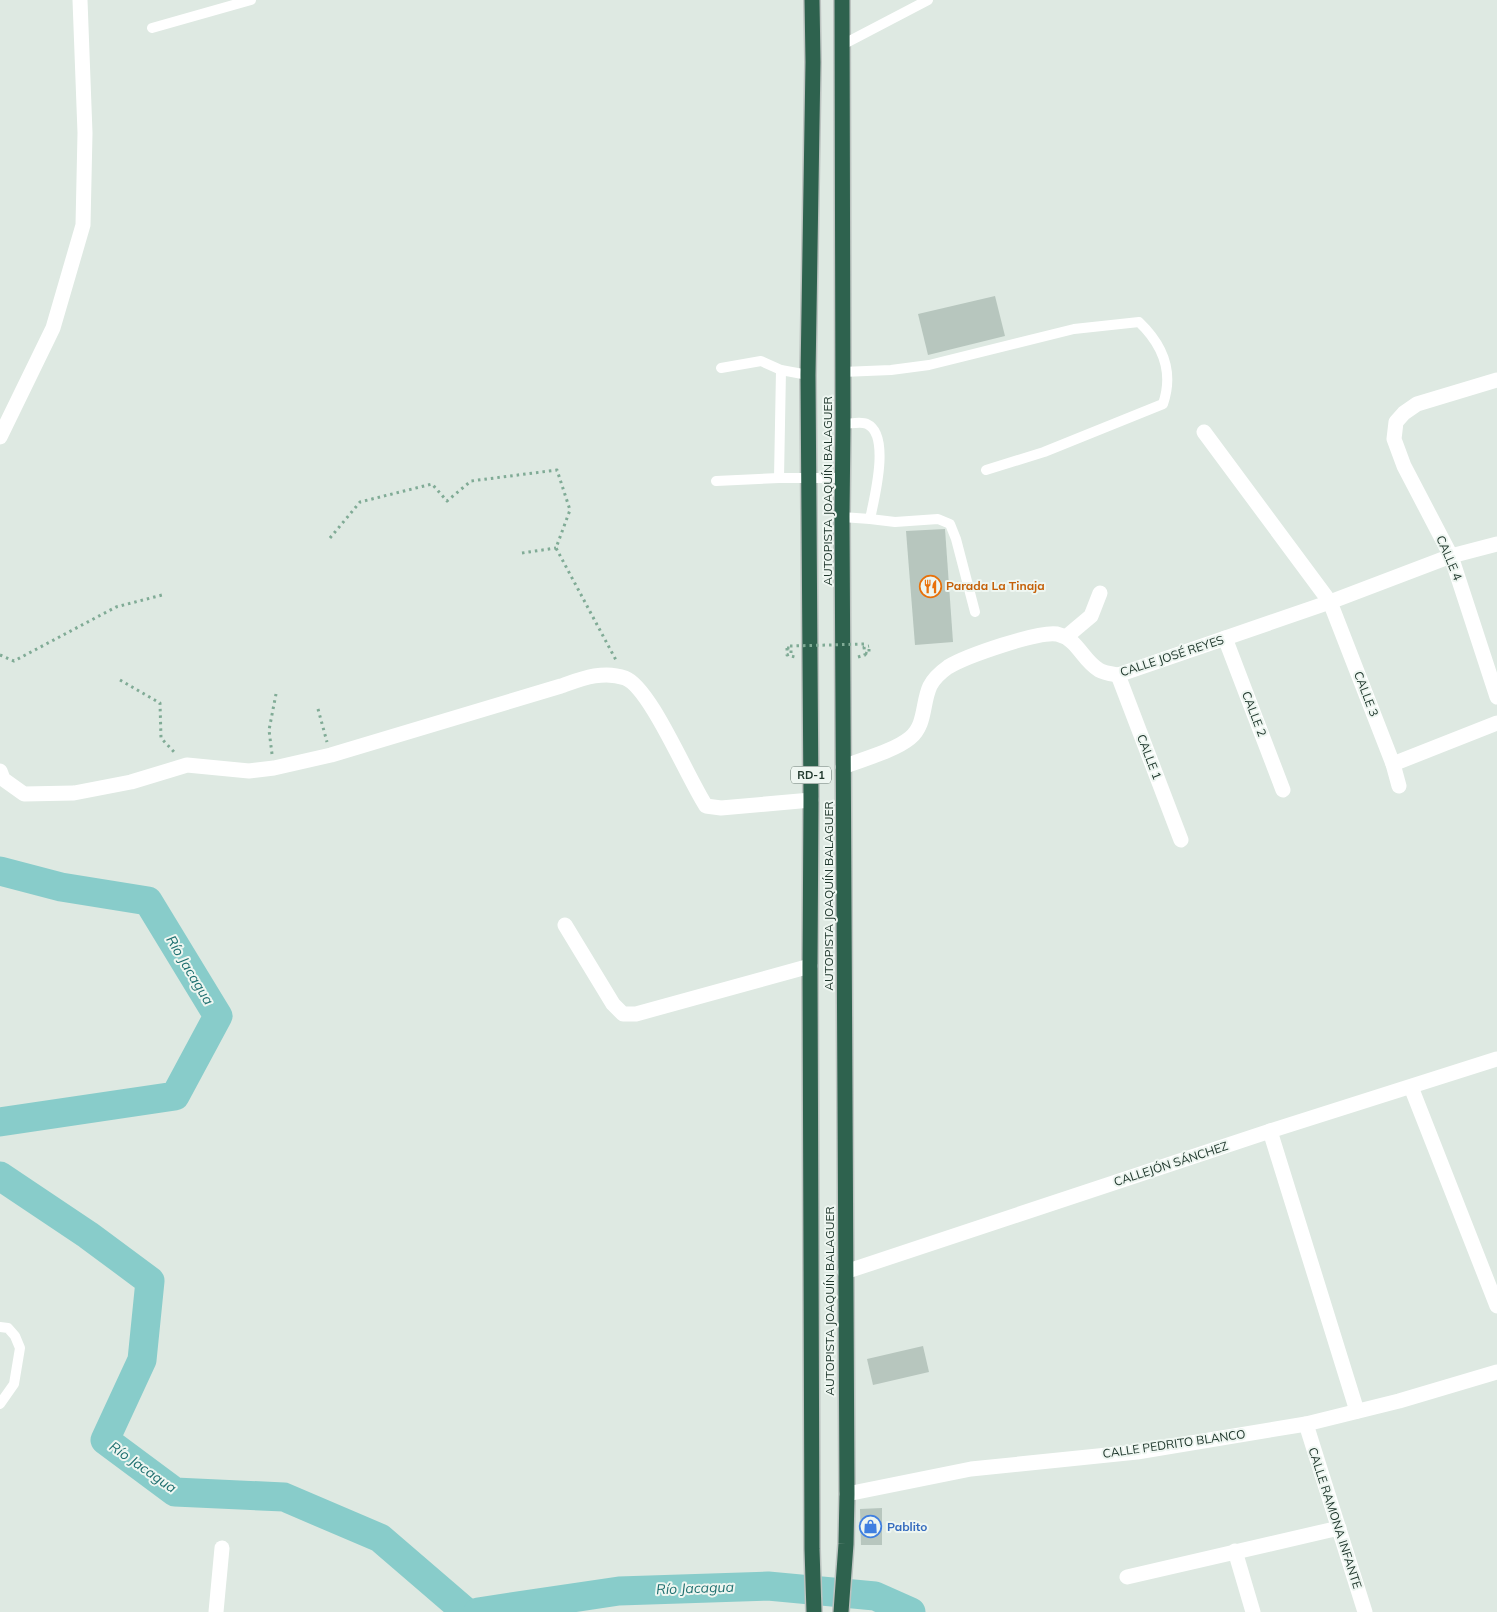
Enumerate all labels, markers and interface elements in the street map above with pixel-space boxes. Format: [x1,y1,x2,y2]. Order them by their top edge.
street label: AUTOPISTA JOAQUÍN BALAGUER [820,396,835,586]
street label: CALLE 4 [1433,533,1466,583]
restaurant icon: Parada La Tinaja [918,574,942,598]
place label: Parada La Tinaja [946,578,1045,593]
street label: CALLE JOSÉ REYES [1118,632,1226,679]
street label: CALLE 3 [1351,669,1382,719]
street label: CALLE 2 [1239,689,1270,739]
street label: CALLE 1 [1134,732,1165,782]
road number: RD-1 [791,766,831,784]
street label: AUTOPISTA JOAQUÍN BALAGUER [821,801,836,991]
water label: Río Jacagua [162,932,218,1008]
street label: CALLEJÓN SÁNCHEZ [1112,1138,1230,1189]
street label: AUTOPISTA JOAQUÍN BALAGUER [822,1206,837,1396]
street label: CALLE PEDRITO BLANCO [1102,1426,1246,1461]
water label: Río Jacagua [106,1437,180,1497]
street label: CALLE RAMONA INFANTE [1306,1445,1365,1590]
shop icon: Pablito [859,1515,883,1539]
place label: Pablito [887,1519,927,1534]
water label: Río Jacagua [656,1578,734,1598]

